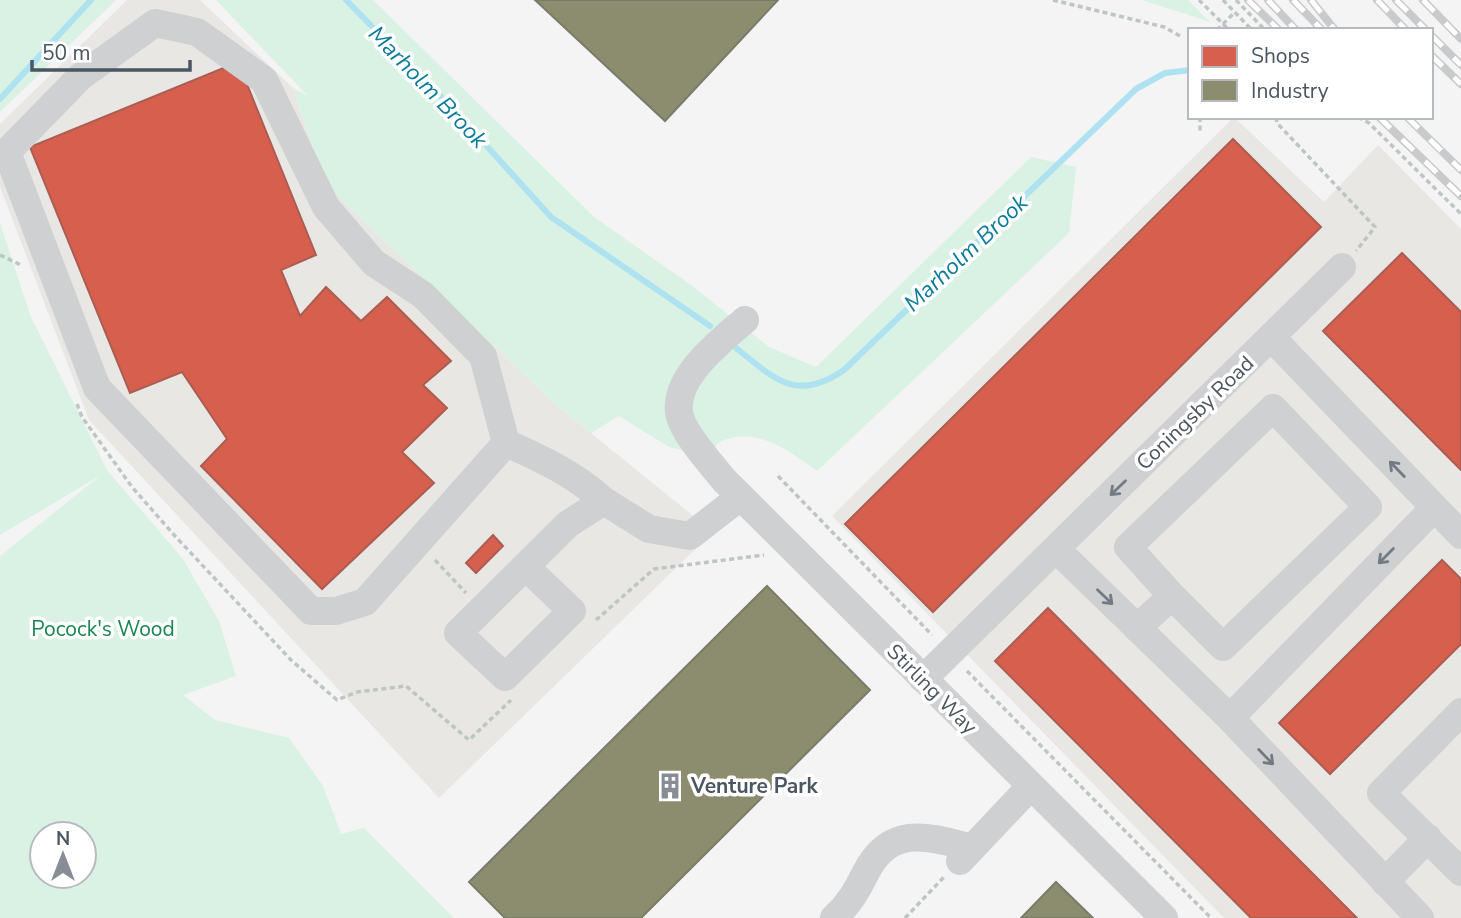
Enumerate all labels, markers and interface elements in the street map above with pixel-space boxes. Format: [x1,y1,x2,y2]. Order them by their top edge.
water label: Marholm Brook [362,19,495,155]
scale bar [32,28,189,72]
legend [1188,28,1433,119]
text: 50 m [42,39,91,67]
text: Shops [1251,42,1310,70]
text: Industry [1251,77,1329,105]
water label: Marholm Brook [897,187,1035,319]
street label: Coningsby Road [1130,350,1260,476]
one-way arrow [1388,460,1405,477]
one-way arrow [1110,480,1127,497]
one-way arrow [1378,548,1395,565]
one-way arrow [1096,588,1113,605]
park label: Pocock's Wood [31,615,175,643]
street label: Stirling Way [881,638,983,740]
one-way arrow [1258,748,1275,765]
building icon: Venture Park [655,771,685,801]
place label: Venture Park [690,772,819,800]
north arrow [28,820,98,890]
text: N [56,826,70,852]

